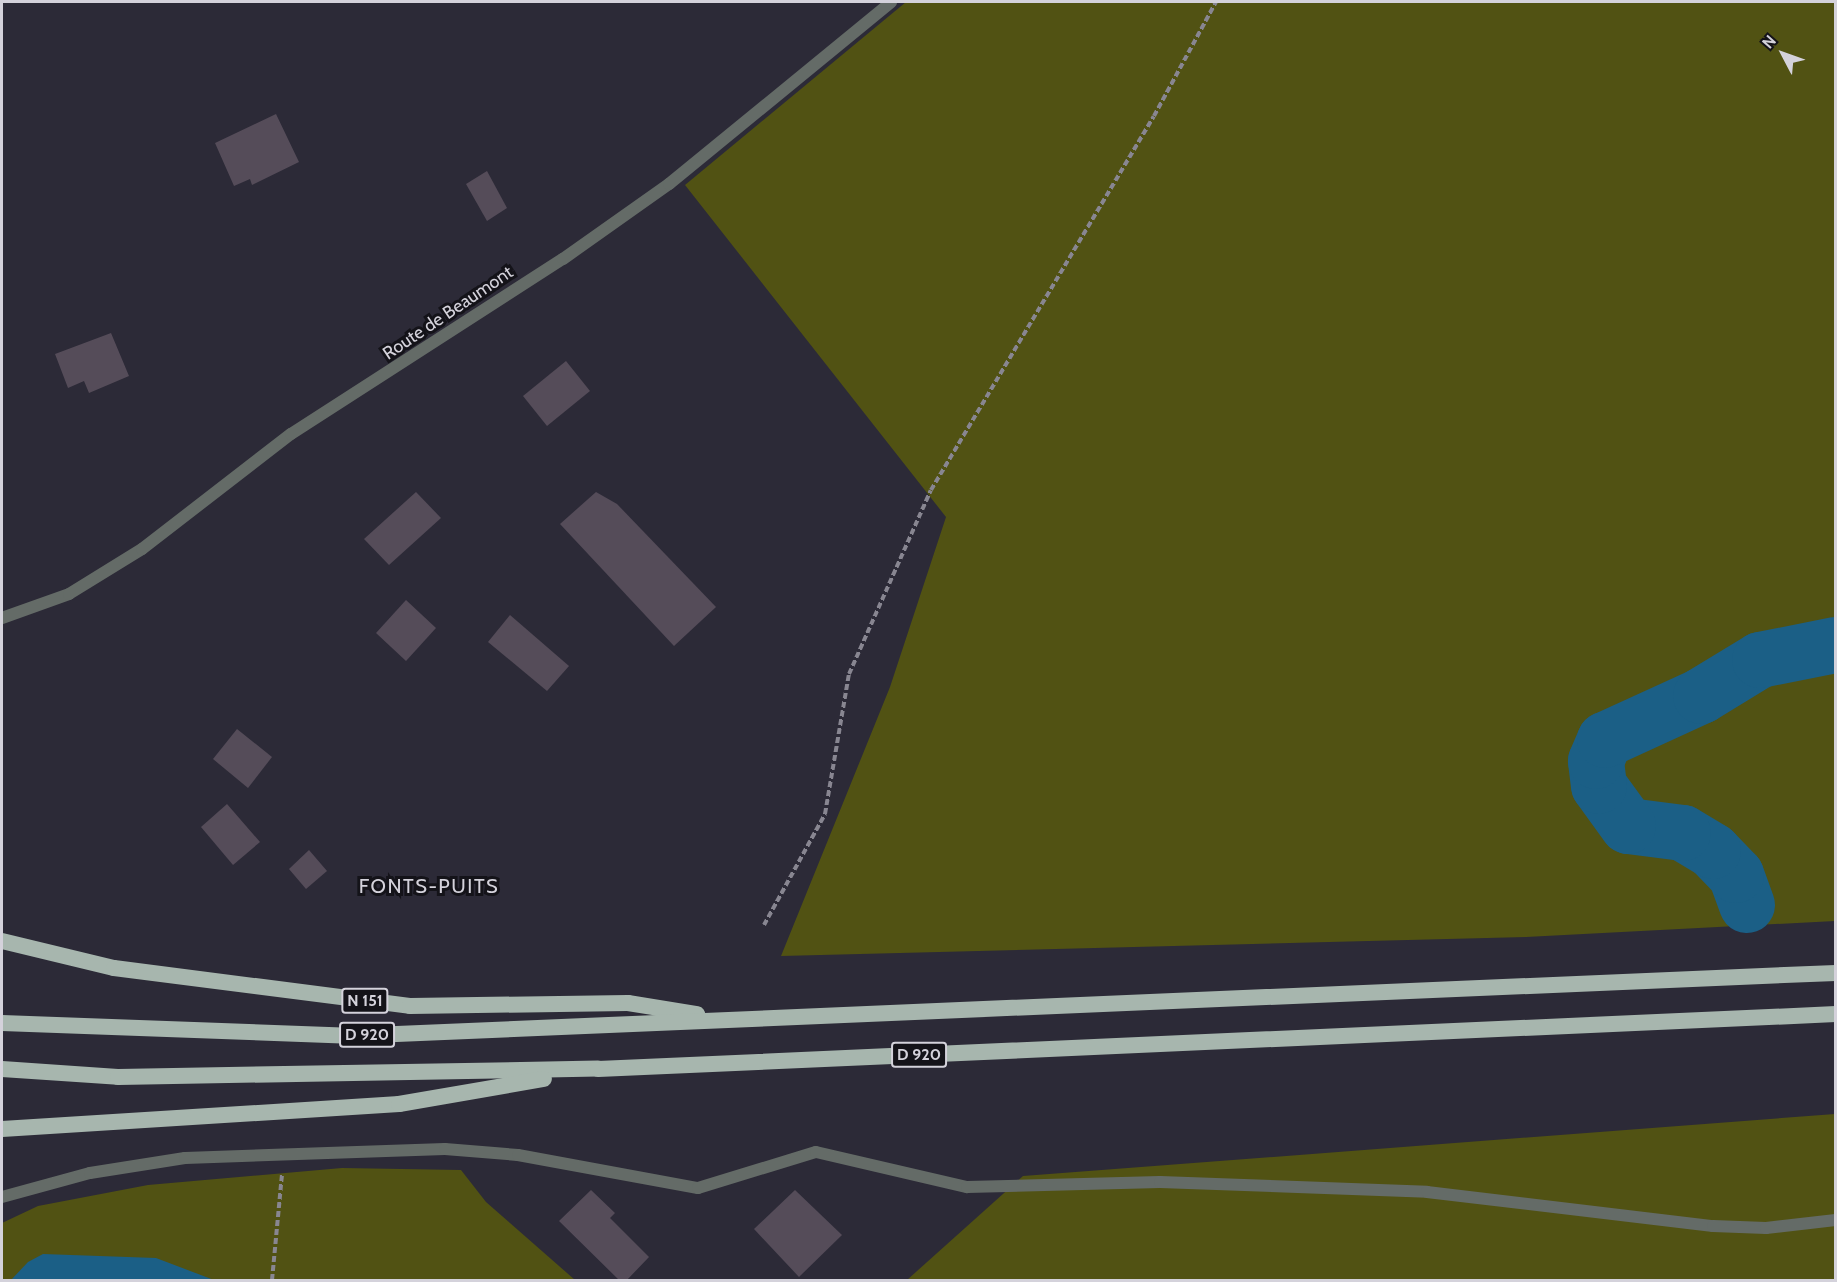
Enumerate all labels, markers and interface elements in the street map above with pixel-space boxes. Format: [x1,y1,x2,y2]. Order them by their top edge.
north arrow [1753,24,1813,84]
text: N [1758,31,1780,52]
street label: Route de Beaumont [379,262,517,364]
district label: FONTS-PUITS [359,874,499,898]
road number: N 151 [341,988,389,1014]
road number: D 920 [338,1022,395,1048]
road number: D 920 [890,1042,948,1068]

